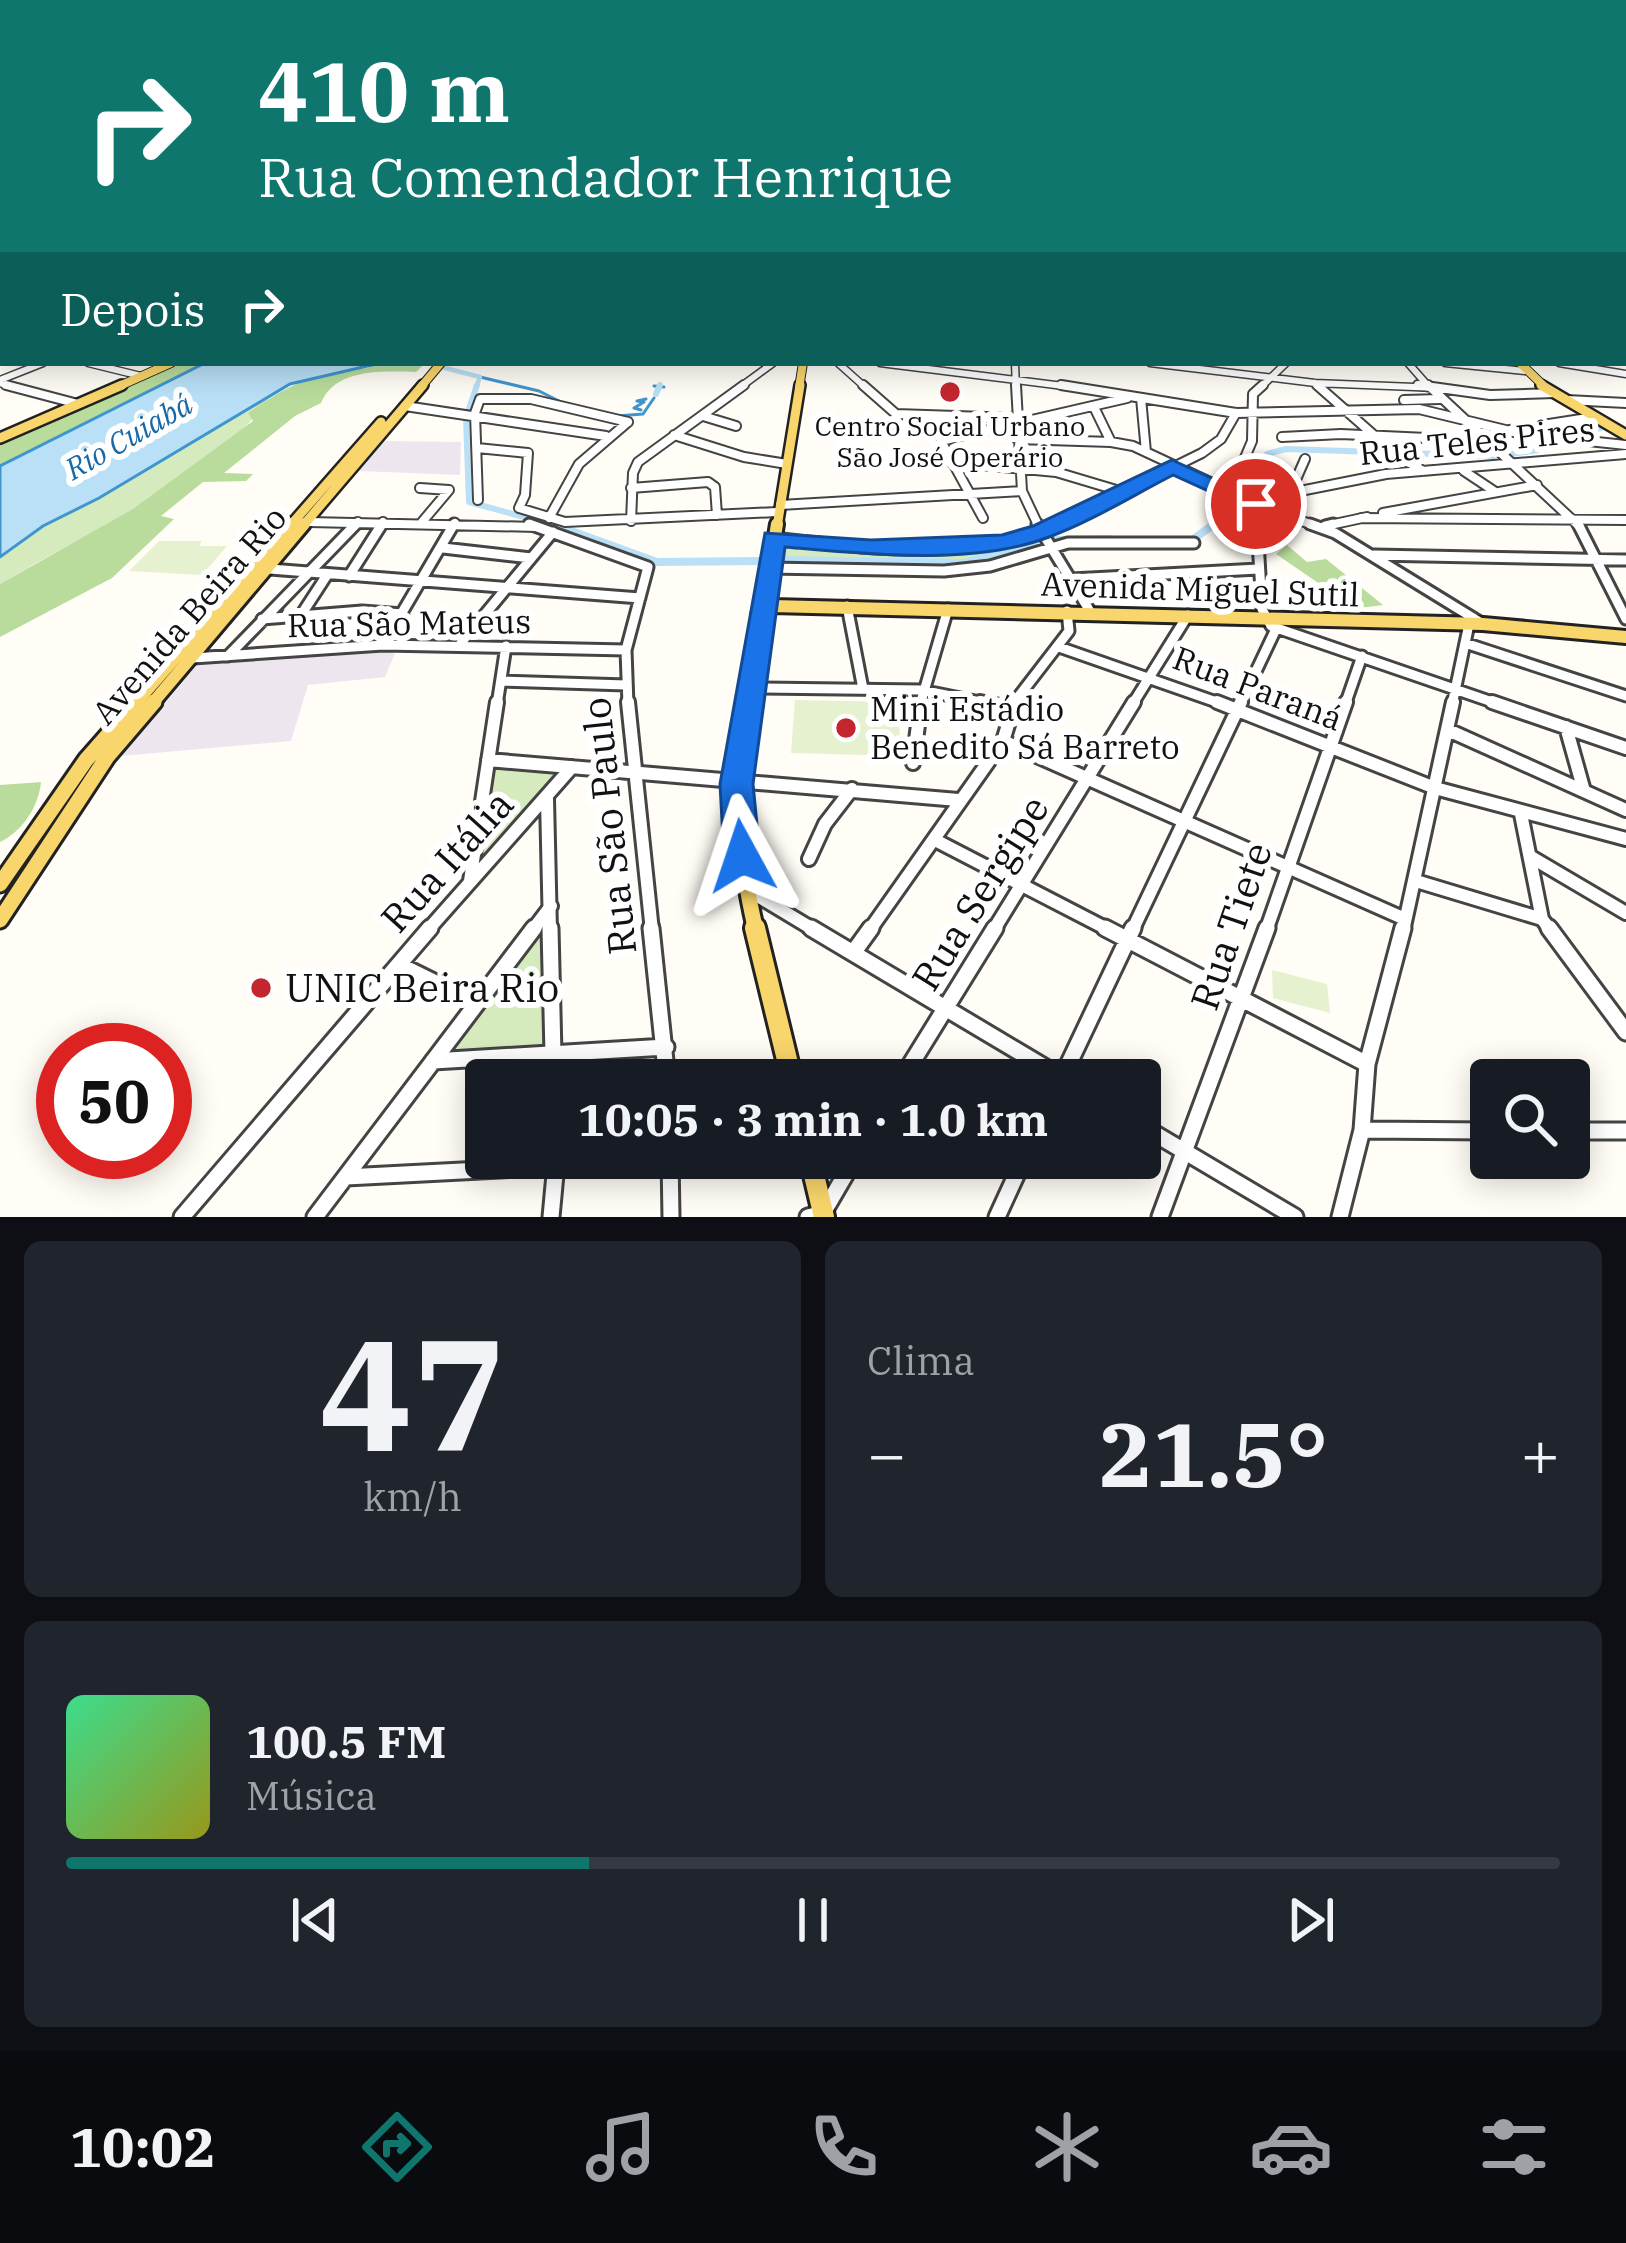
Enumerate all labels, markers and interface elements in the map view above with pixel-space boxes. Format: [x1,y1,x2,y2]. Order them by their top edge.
text: 410 m [258,36,510,145]
icon: right [60,48,216,204]
text: Rua Comendador Henrique [258,142,953,212]
icon: right [229,276,295,342]
text: Depois [60,280,205,338]
marker: Centro Social Urbano São José Operário [937,379,963,405]
water label: Rio Cuiabá [57,383,200,488]
street label: Rua Teles Pires [1357,407,1597,474]
place label: Centro Social Urbano São José Operário [815,408,1085,474]
pin [1205,453,1307,555]
icon: arrive [1223,471,1289,537]
street label: Avenida Beira Rio [82,497,295,733]
street label: Avenida Miguel Sutil [1040,561,1360,616]
street label: Rua São Mateus [287,599,531,646]
street label: Rua Paraná [1167,636,1349,740]
place label: Mini Estádio Benedito Sá Barreto [870,687,1180,768]
street label: Rua São Paulo [570,695,647,957]
marker: Mini Estádio Benedito Sá Barreto [833,715,859,741]
street label: Rua Itália [369,779,524,943]
street label: Rua Sergipe [900,786,1060,1000]
position arrow [679,793,805,919]
street label: Rua Tiete [1178,835,1283,1016]
place label: UNIC Beira Rio [285,962,559,1013]
marker: UNIC Beira Rio [248,975,274,1001]
speed limit sign: 50 [36,1023,192,1179]
map controls [1470,1059,1590,1179]
button: search [1470,1059,1590,1179]
text: 10:05 · 3 min · 1.0 km [578,1090,1048,1148]
text: 47 [319,1291,506,1494]
text: Clima [867,1335,975,1386]
text: 21.5° [1099,1395,1328,1512]
text: − [867,1410,907,1496]
text: + [1520,1410,1560,1496]
text: km/h [363,1471,462,1522]
text: 100.5 FM [246,1712,446,1770]
text: Música [246,1770,377,1821]
icon: previous [282,1887,348,1953]
icon: pause [780,1887,846,1953]
icon: next [1278,1887,1344,1953]
icon: directions [355,2105,439,2189]
icon: music [579,2105,663,2189]
icon: phone [802,2105,886,2189]
icon: climate [1025,2105,1109,2189]
icon: car [1249,2105,1333,2189]
icon: filters [1472,2105,1556,2189]
text: 10:02 [70,2112,216,2182]

